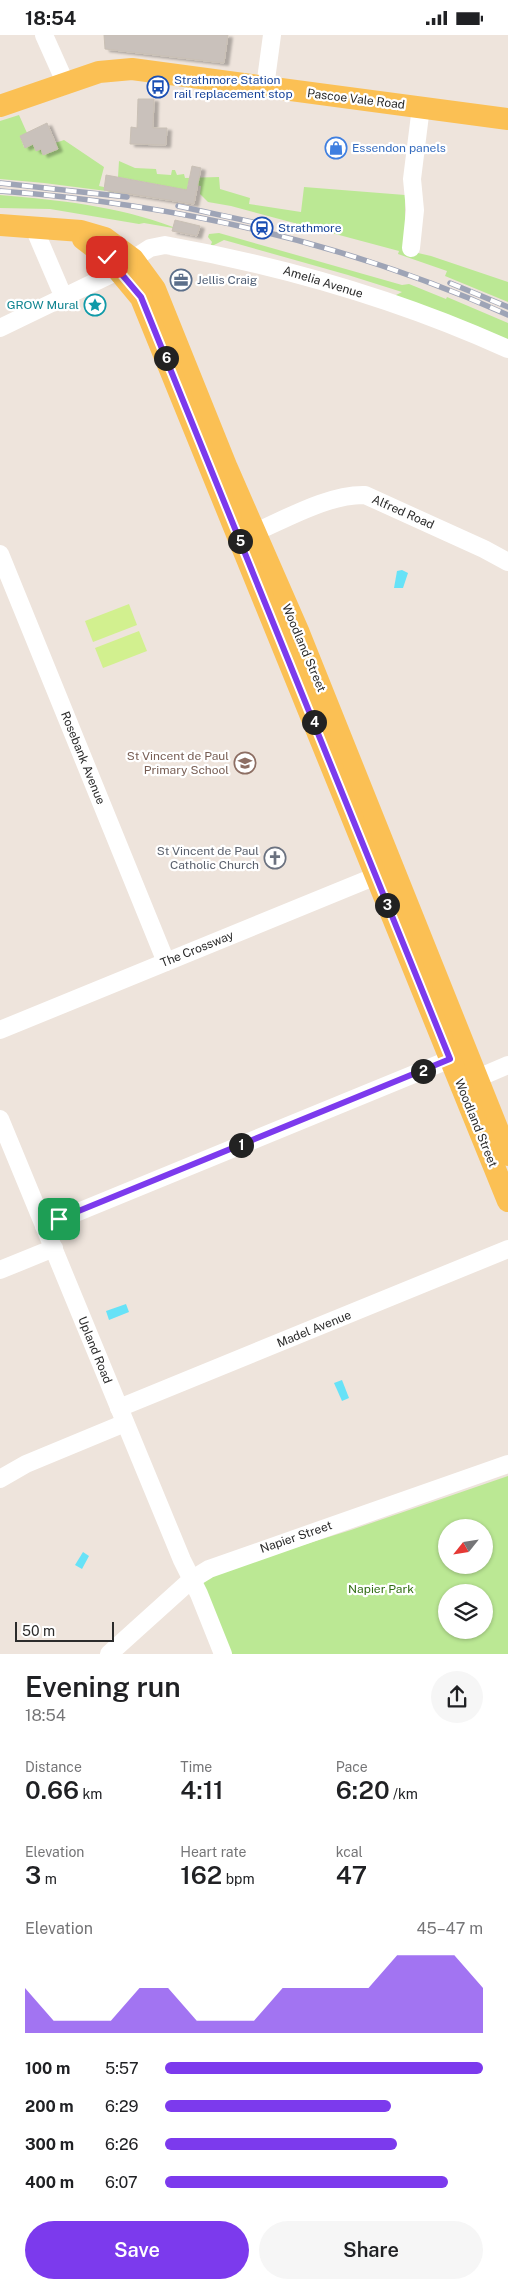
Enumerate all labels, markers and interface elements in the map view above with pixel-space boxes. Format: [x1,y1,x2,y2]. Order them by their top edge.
text: 18:54 [25,7,76,29]
place label: Strathmore Station rail replacement stop [174,73,293,101]
bus stop icon: Strathmore Station rail replacement stop [146,75,170,99]
street label: Pascoe Vale Road [306,86,406,112]
shop icon: Essendon panels [324,136,348,160]
place label: Essendon panels [352,141,446,155]
station icon: Strathmore [250,216,274,240]
place label: Strathmore [278,221,342,235]
pin [86,236,128,278]
icon: check [93,243,121,271]
street label: Amelia Avenue [281,263,365,301]
office icon: Jellis Craig [169,268,193,292]
place label: Jellis Craig [197,273,257,287]
place icon: GROW Mural [83,293,107,317]
place label: GROW Mural [7,298,79,312]
pin: 6 [154,345,178,371]
text: 6 [162,350,171,366]
street label: Alfred Road [370,492,436,532]
pin: 5 [228,529,252,553]
text: 5 [236,533,245,549]
street label: Woodland Street [279,602,329,694]
street label: Rosebank Avenue [58,709,108,807]
pin: 4 [302,709,326,735]
text: 4 [310,714,319,730]
place label: St Vincent de Paul Primary School [127,749,229,777]
school or university icon: St Vincent de Paul Primary School [233,751,257,775]
place label: St Vincent de Paul Catholic Church [157,844,259,872]
church icon: St Vincent de Paul Catholic Church [263,846,287,870]
pin: 3 [374,893,400,917]
text: 3 [383,897,392,913]
street label: The Crossway [158,928,236,970]
pin: 2 [410,1059,436,1083]
text: 2 [419,1063,428,1079]
street label: Woodland Street [452,1077,500,1169]
pin: 1 [228,1133,254,1157]
text: 1 [239,1137,245,1153]
pin [38,1198,80,1240]
icon: arrive [45,1205,73,1233]
street label: Madel Avenue [275,1308,353,1350]
street label: Upland Road [75,1314,115,1386]
street label: Napier Street [258,1518,334,1556]
north arrow [438,1519,492,1574]
map controls [438,1519,493,1639]
park label: Napier Park [348,1582,414,1596]
button: layers [438,1584,493,1639]
scale bar [15,1619,114,1642]
text: 50 m [22,1623,55,1639]
text: Evening run [25,1670,181,1703]
button: share [431,1671,483,1723]
text: 18:54 [25,1706,66,1725]
text: Distance [25,1759,82,1775]
text: Time [180,1759,212,1775]
text: Pace [336,1759,368,1775]
text: 0.66 [25,1775,79,1805]
text: 4:11 [180,1775,224,1805]
text: 6:20 [336,1775,390,1805]
text: km [79,1786,102,1802]
text: /km [390,1786,418,1802]
text: Elevation [25,1844,84,1860]
text: Heart rate [180,1844,247,1860]
text: kcal [336,1844,363,1860]
text: 3 [25,1860,41,1890]
text: 162 [180,1860,222,1890]
text: 47 [336,1860,367,1890]
text: m [41,1871,57,1887]
text: bpm [222,1871,255,1887]
text: Elevation [25,1919,93,1938]
text: 45–47 m [417,1919,483,1938]
text: 100 m [25,2059,70,2078]
text: 5:57 [105,2059,139,2078]
text: 200 m [25,2097,74,2116]
text: 6:29 [105,2097,138,2116]
text: 300 m [25,2135,74,2154]
text: 6:26 [105,2135,138,2154]
text: 400 m [25,2173,74,2192]
text: 6:07 [105,2173,138,2192]
button: Save [25,2221,249,2279]
button: Share [259,2221,483,2279]

